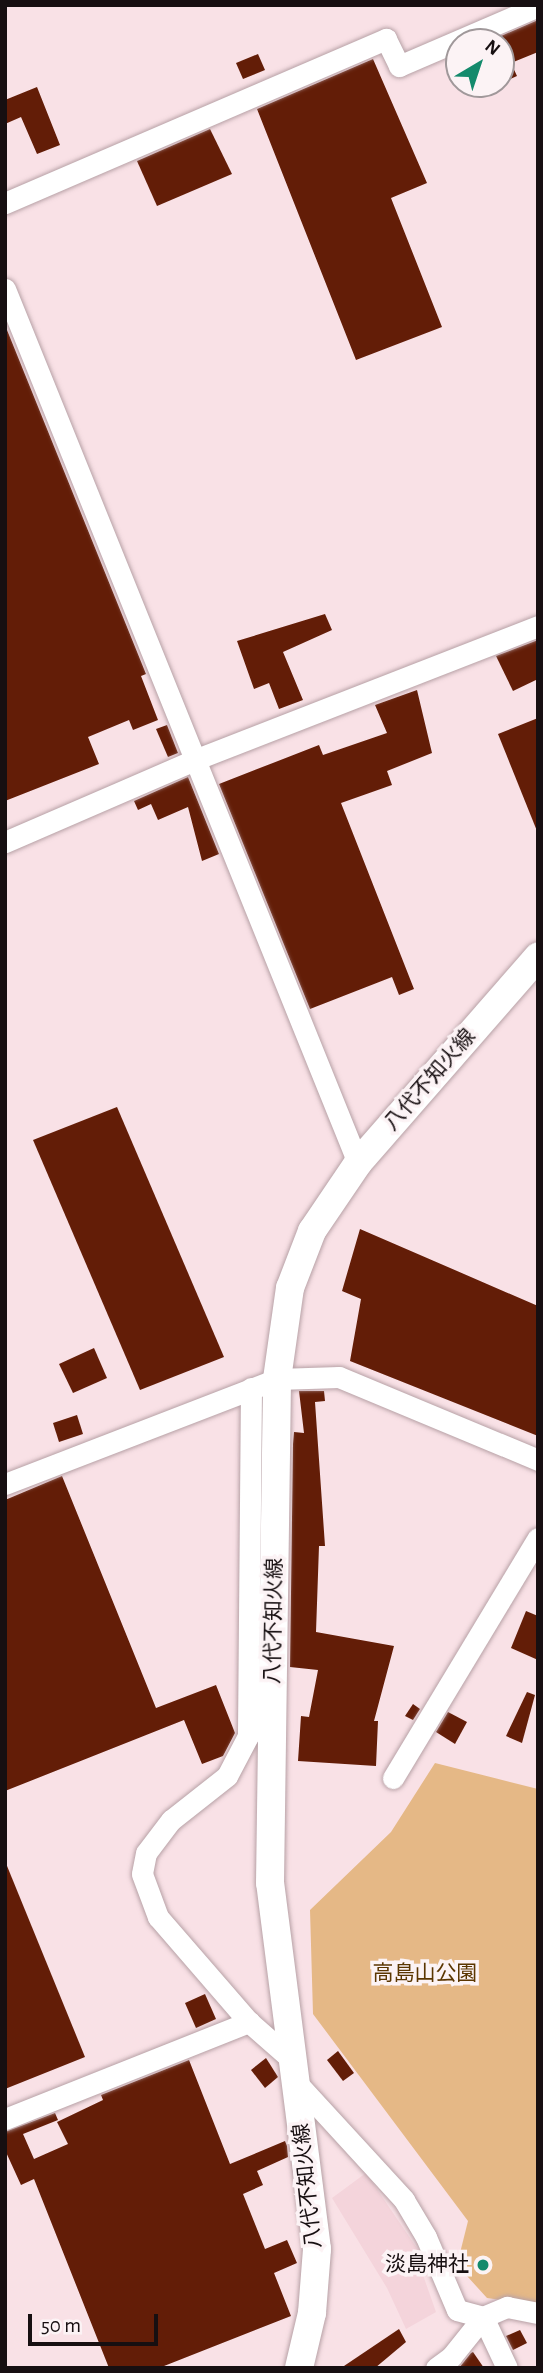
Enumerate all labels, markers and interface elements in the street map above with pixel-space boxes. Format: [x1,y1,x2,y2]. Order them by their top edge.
north arrow [445,28,515,98]
text: N [481,36,503,59]
street label: 八代不知火線 [379,1024,481,1136]
street label: 八代不知火線 [260,1558,288,1684]
park label: 高島山公園 [373,1961,477,1987]
street label: 八代不知火線 [289,2122,327,2250]
place label: 淡島神社 [385,2252,469,2278]
marker: 淡島神社 [475,2257,491,2273]
scale bar [32,2300,161,2344]
text: 50 m [41,2315,81,2336]

